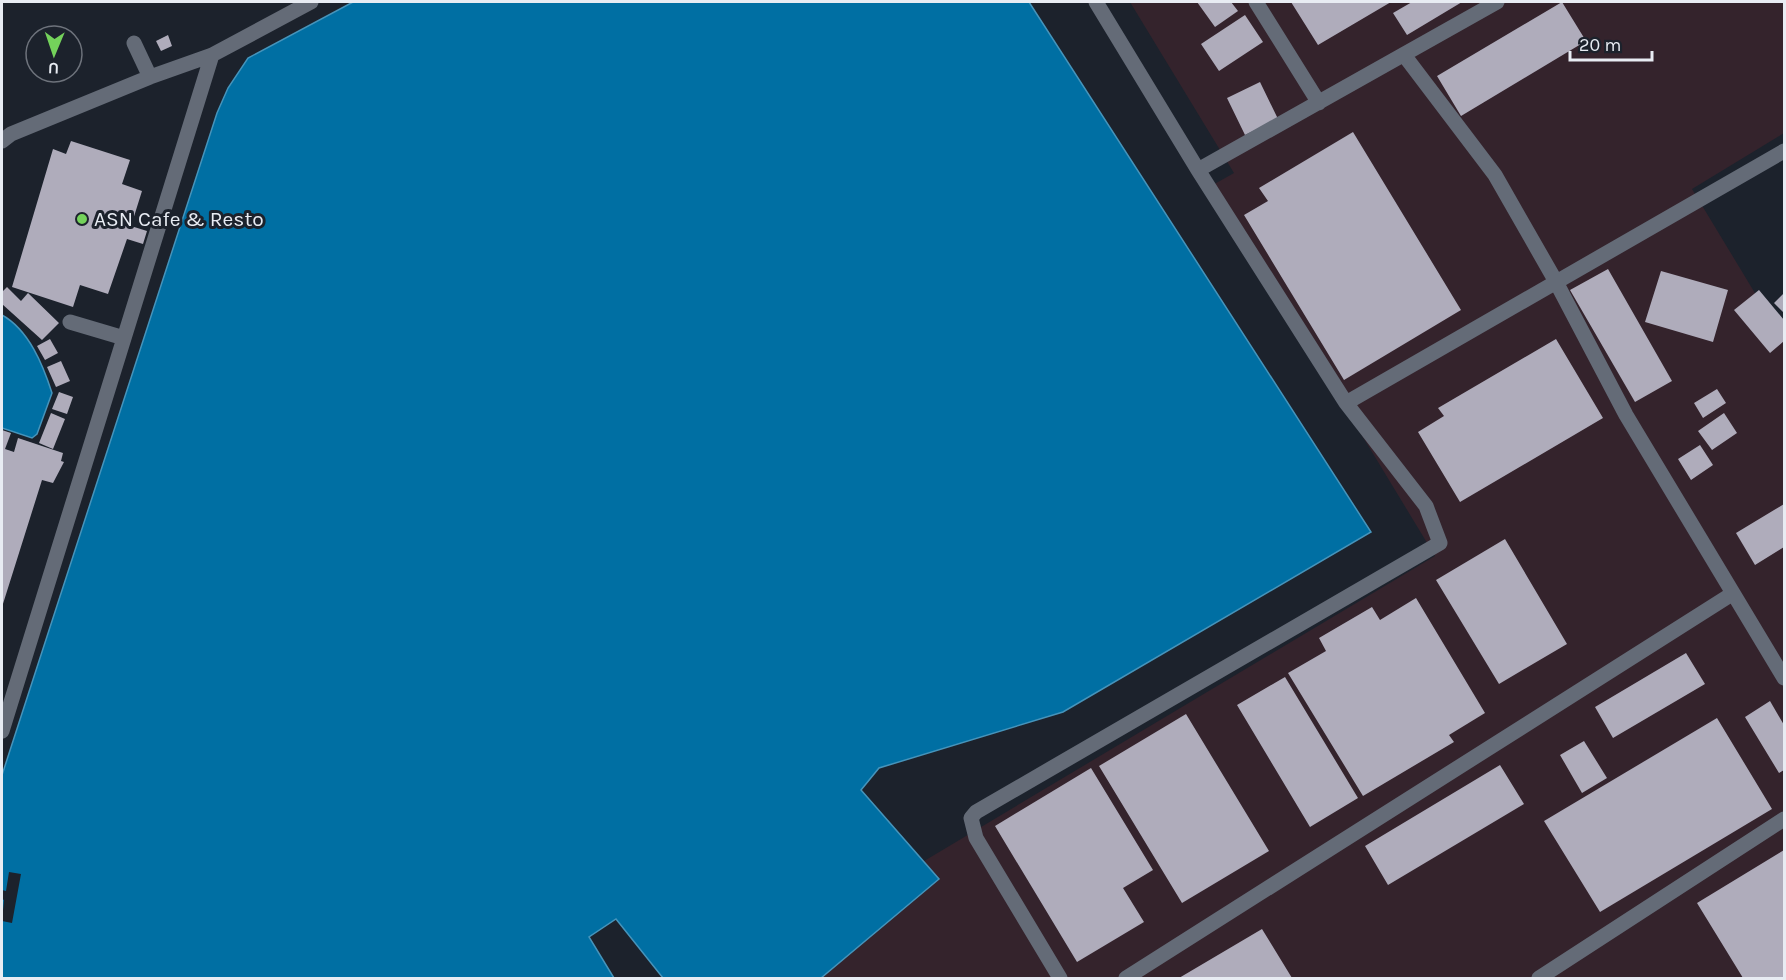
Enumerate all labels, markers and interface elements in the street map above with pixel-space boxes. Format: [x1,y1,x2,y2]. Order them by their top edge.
north arrow [24,24,84,84]
scale bar [1570,24,1652,62]
text: 20 m [1579,34,1621,56]
text: U [48,59,59,78]
place label: ASN Cafe & Resto [94,207,264,231]
marker: ASN Cafe & Resto [75,212,89,226]

